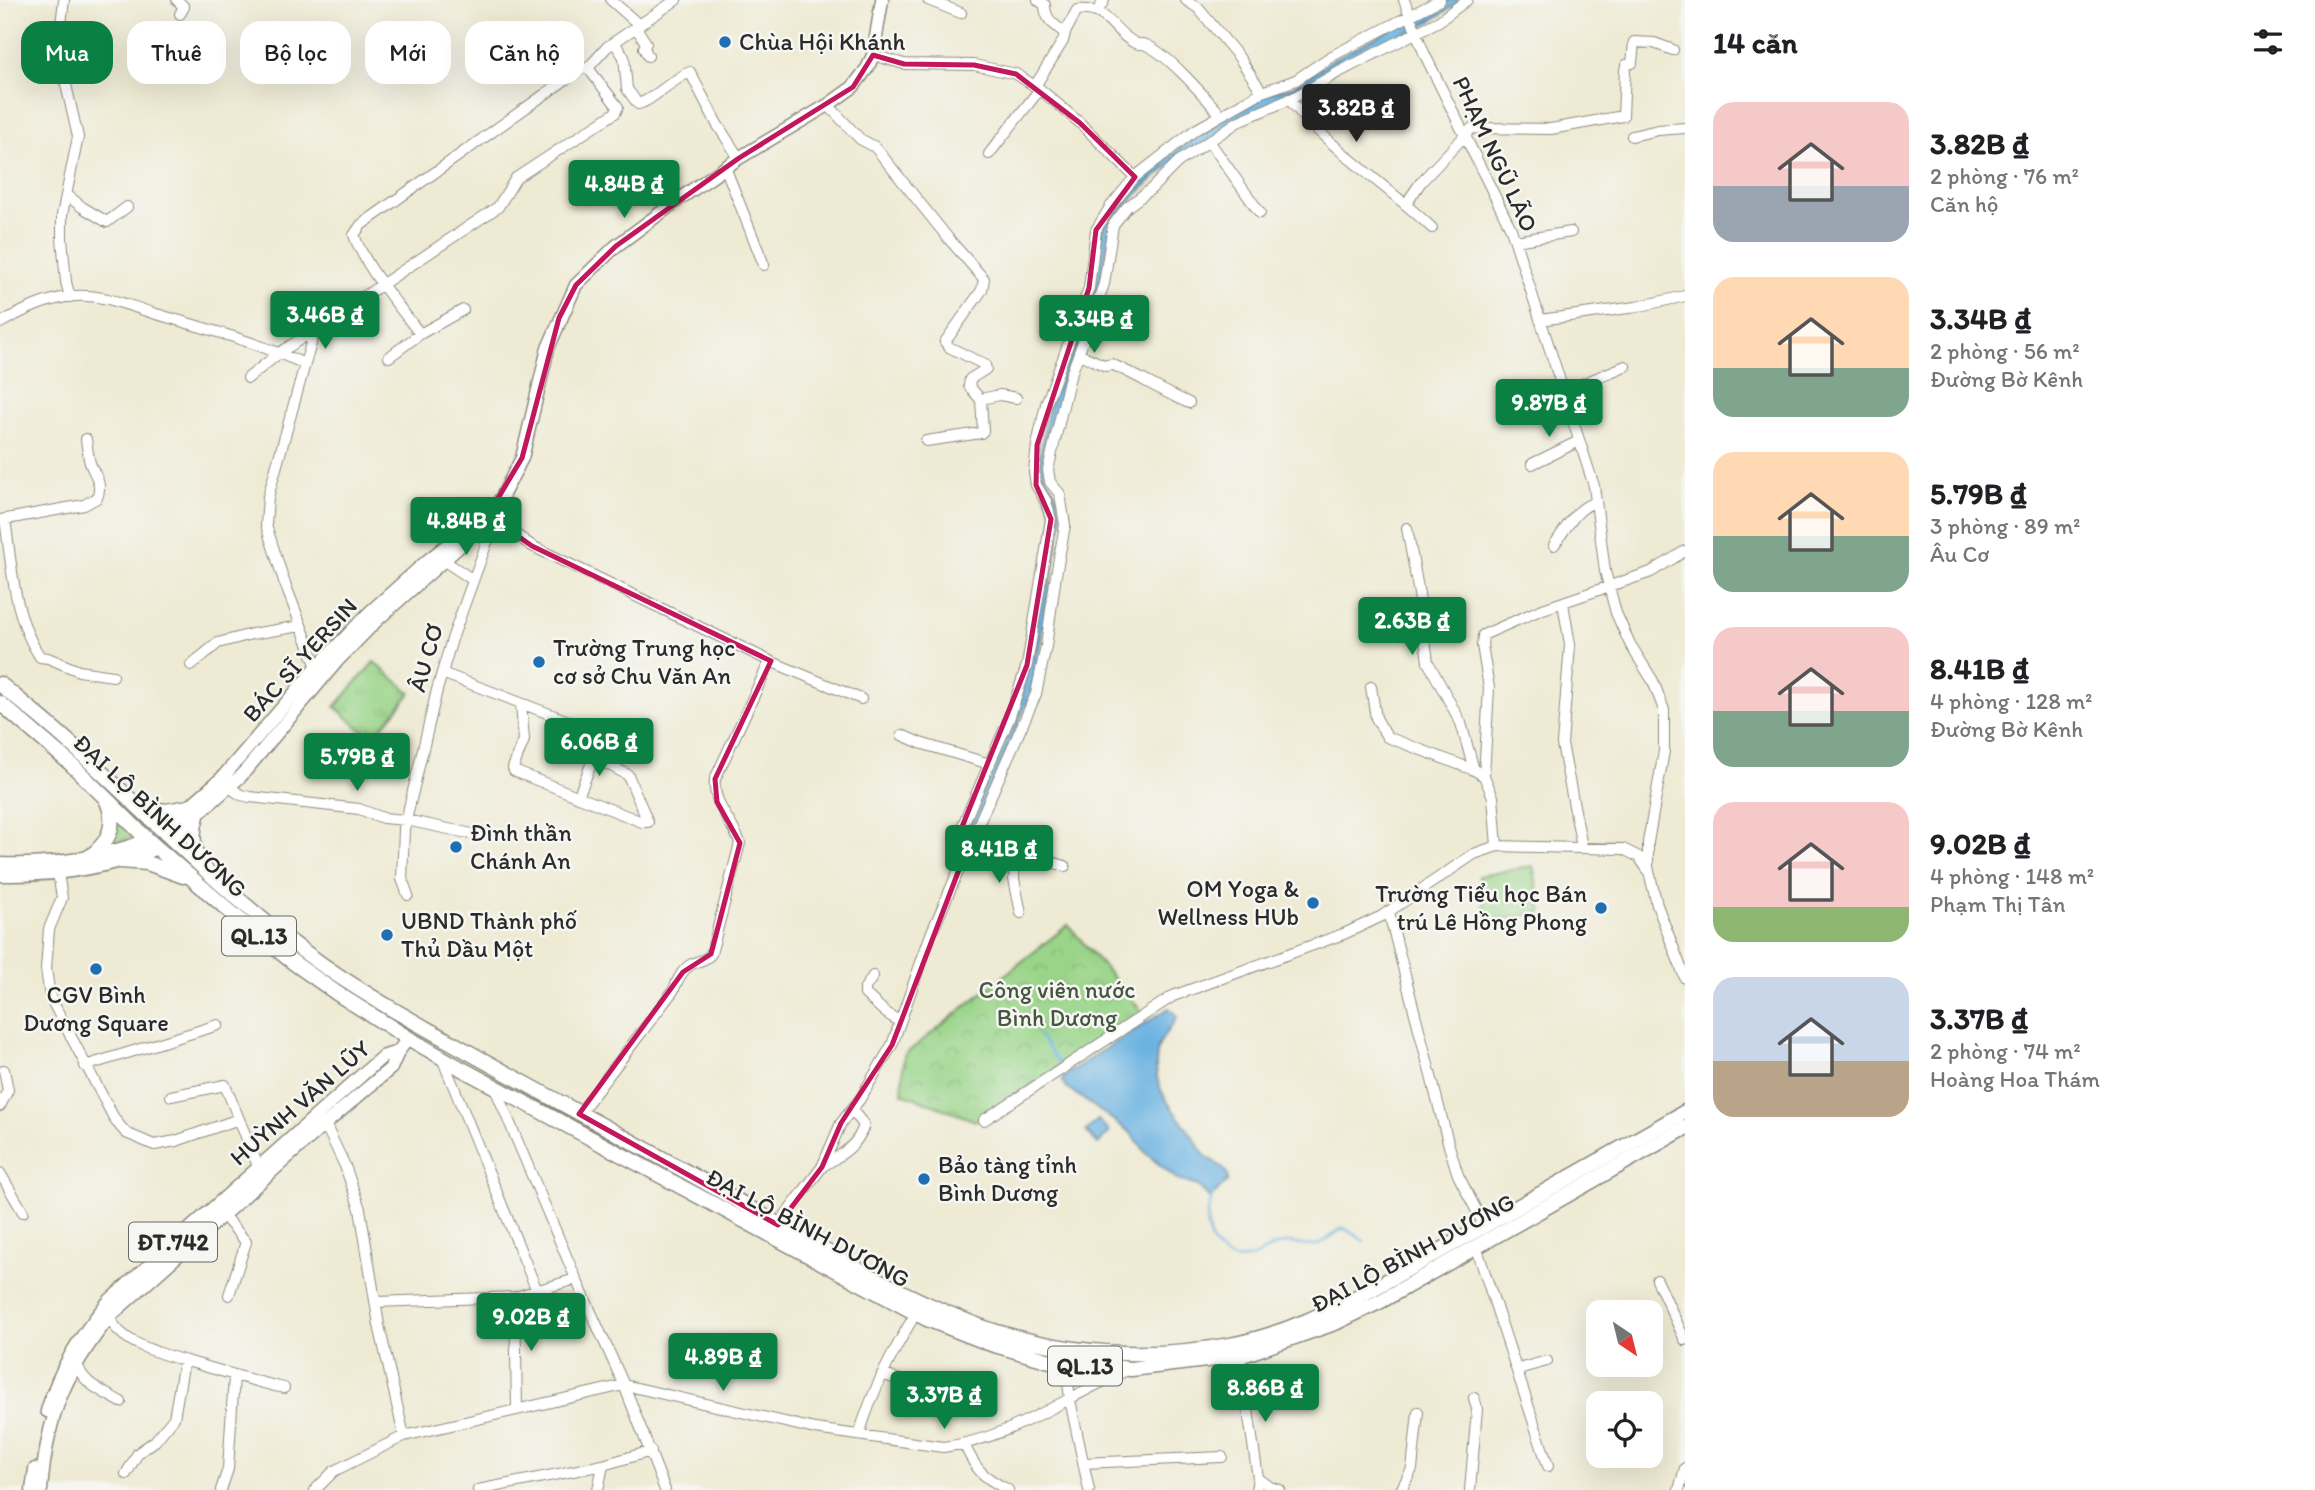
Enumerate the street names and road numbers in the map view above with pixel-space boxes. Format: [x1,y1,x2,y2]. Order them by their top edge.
street label: PHẠM NGŨ LÃO [1447,71,1544,236]
street label: BÁC SĨ YERSIN [236,592,363,728]
street label: ÂU CƠ [402,620,449,695]
street label: ĐẠI LỘ BÌNH DƯƠNG [68,728,253,903]
road number: QL.13 [222,917,296,956]
street label: HUỲNH VĂN LŨY [224,1034,376,1171]
street label: ĐẠI LỘ BÌNH DƯƠNG [701,1162,915,1294]
street label: ĐẠI LỘ BÌNH DƯƠNG [1306,1187,1520,1319]
road number: ĐT.742 [129,1222,217,1261]
road number: QL.13 [1048,1346,1122,1386]

